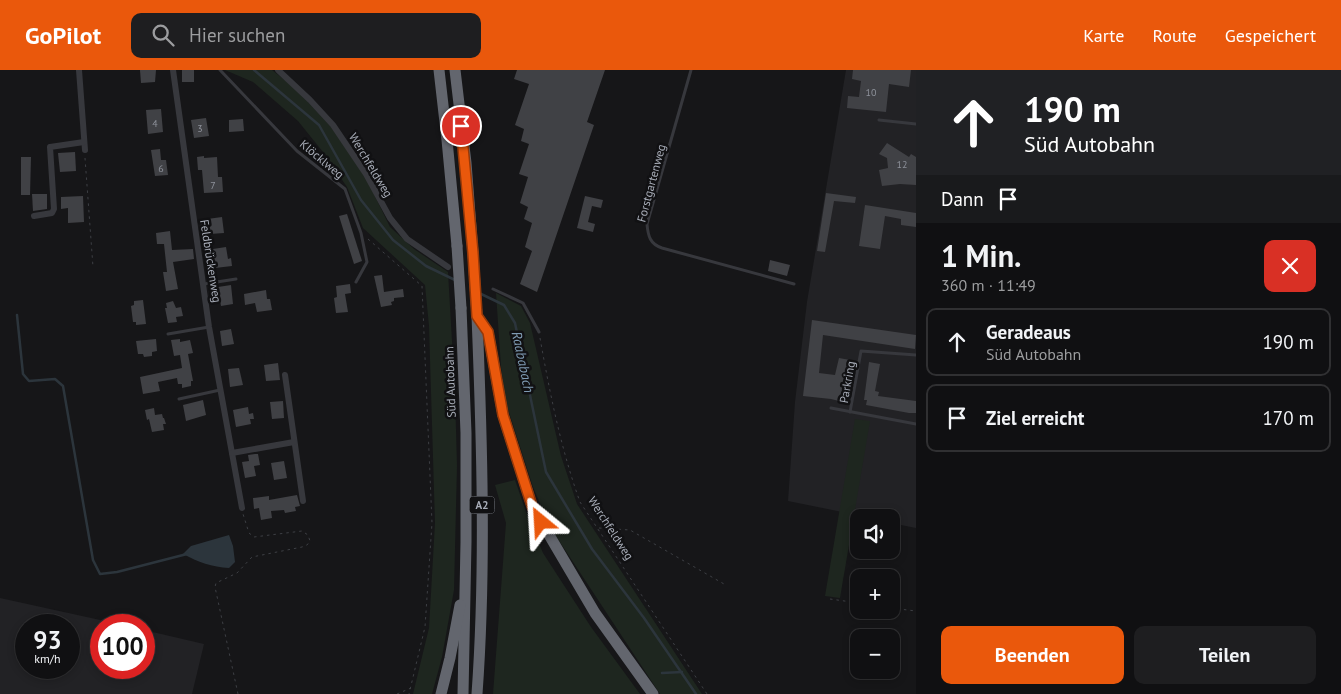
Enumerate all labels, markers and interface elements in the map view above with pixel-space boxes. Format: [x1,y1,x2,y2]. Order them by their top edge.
search box [131,13,481,58]
text: GoPilot [25,20,101,51]
icon: search [149,21,177,49]
text: Hier suchen [189,23,285,47]
text: Karte [1083,24,1124,47]
text: Route [1152,24,1197,47]
text: Gespeichert [1225,24,1316,47]
house number: 10 [866,86,877,99]
text: 190 m [1024,86,1121,132]
icon: ahead [941,90,1006,155]
pin [440,105,482,147]
icon: arrive [447,112,475,140]
house number: 4 [152,117,158,130]
house number: 3 [197,122,203,135]
street label: Werchfeldweg [346,130,396,200]
text: Süd Autobahn [1024,130,1155,158]
street label: Klöcklweg [297,136,347,182]
street label: Forstgartenweg [633,142,669,224]
house number: 12 [897,158,907,171]
house number: 6 [158,162,164,175]
house number: 7 [210,179,216,192]
icon: arrive [994,185,1022,213]
text: Dann [941,187,984,211]
street label: Feldbrückenweg [197,218,225,304]
text: 1 Min. [941,236,1021,275]
button: close [1264,240,1316,292]
text: 360 m · 11:49 [941,275,1036,295]
text: Geradeaus [986,320,1071,344]
icon: ahead [943,328,971,356]
water label: Raababach [508,330,538,394]
text: 190 m [1262,330,1314,354]
text: Süd Autobahn [986,344,1081,364]
street label: Süd Autobahn [441,346,459,418]
street label: Parkring [836,360,858,404]
icon: arrive [943,404,971,432]
text: Ziel erreicht [986,406,1084,430]
text: 170 m [1262,406,1314,430]
street label: Werchfeldweg [585,494,637,562]
position arrow [514,495,566,547]
road number: A2 [470,496,494,514]
map controls [850,509,900,679]
button: sound [850,509,900,559]
button: + [850,569,900,619]
speed limit sign: 100 [90,614,155,679]
text: 93 [33,624,62,656]
button: Beenden [941,626,1124,684]
button: Teilen [1134,626,1316,684]
button: − [850,629,900,679]
text: km/h [34,651,61,666]

